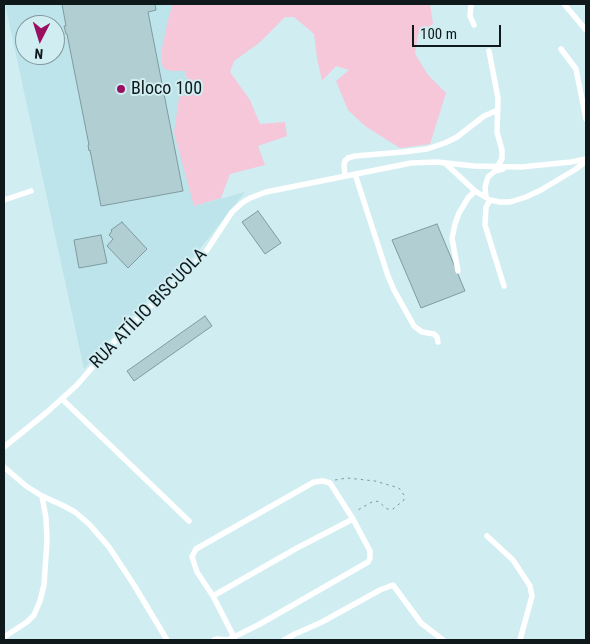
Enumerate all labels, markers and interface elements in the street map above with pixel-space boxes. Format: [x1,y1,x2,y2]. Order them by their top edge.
north arrow [15,15,65,65]
scale bar [415,15,504,47]
text: 100 m [420,25,457,43]
text: N [34,46,44,62]
place label: Bloco 100 [131,78,202,100]
marker: Bloco 100 [115,83,127,95]
street label: RUA ATÍLIO BISCUOLA [86,244,212,374]

